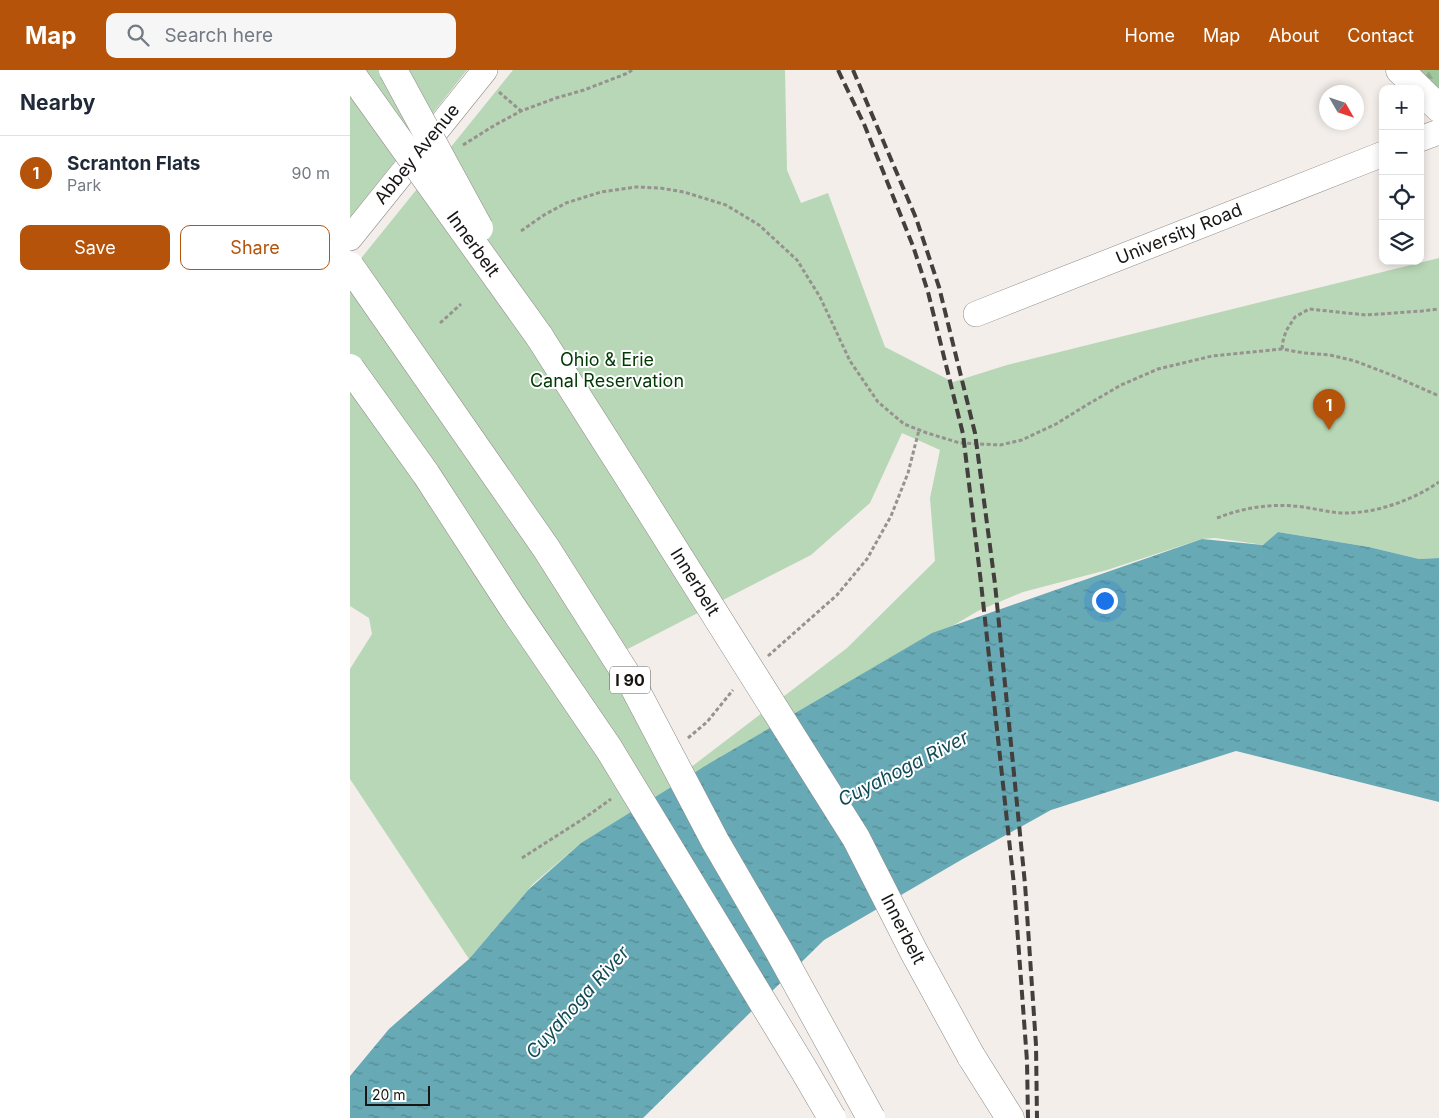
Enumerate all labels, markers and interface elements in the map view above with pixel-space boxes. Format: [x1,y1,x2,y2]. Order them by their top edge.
search box [106,13,456,58]
text: Map [25,21,76,50]
icon: search [124,21,152,49]
text: Search here [164,24,273,47]
text: Home [1125,25,1175,46]
text: Map [1203,25,1240,46]
text: About [1268,25,1319,46]
text: Contact [1347,25,1414,46]
north arrow [1319,85,1364,130]
map controls [1379,85,1424,265]
button: + [1379,85,1424,130]
text: Nearby [20,90,95,115]
street label: Abbey Avenue [370,99,463,208]
button: − [1379,130,1424,175]
text: Scranton Flats [67,152,201,175]
text: 1 [33,163,39,183]
text: 90 m [291,163,330,183]
text: Park [67,175,101,195]
button: locate [1379,175,1424,220]
street label: University Road [1113,199,1245,268]
street label: Innerbelt [443,207,504,281]
button: layers [1379,220,1424,265]
button: Save [20,225,170,270]
button: Share [180,225,330,270]
park label: Ohio & Erie Canal Reservation [530,349,684,391]
pin: 1 [1313,389,1345,430]
street label: Innerbelt [666,544,724,619]
your location [1092,588,1118,614]
road number: I 90 [610,666,650,694]
water label: Cuyahoga River [834,725,973,811]
street label: Innerbelt [877,890,930,967]
water label: Cuyahoga River [521,941,635,1063]
scale bar [365,1083,430,1106]
text: 20 m [372,1086,406,1103]

